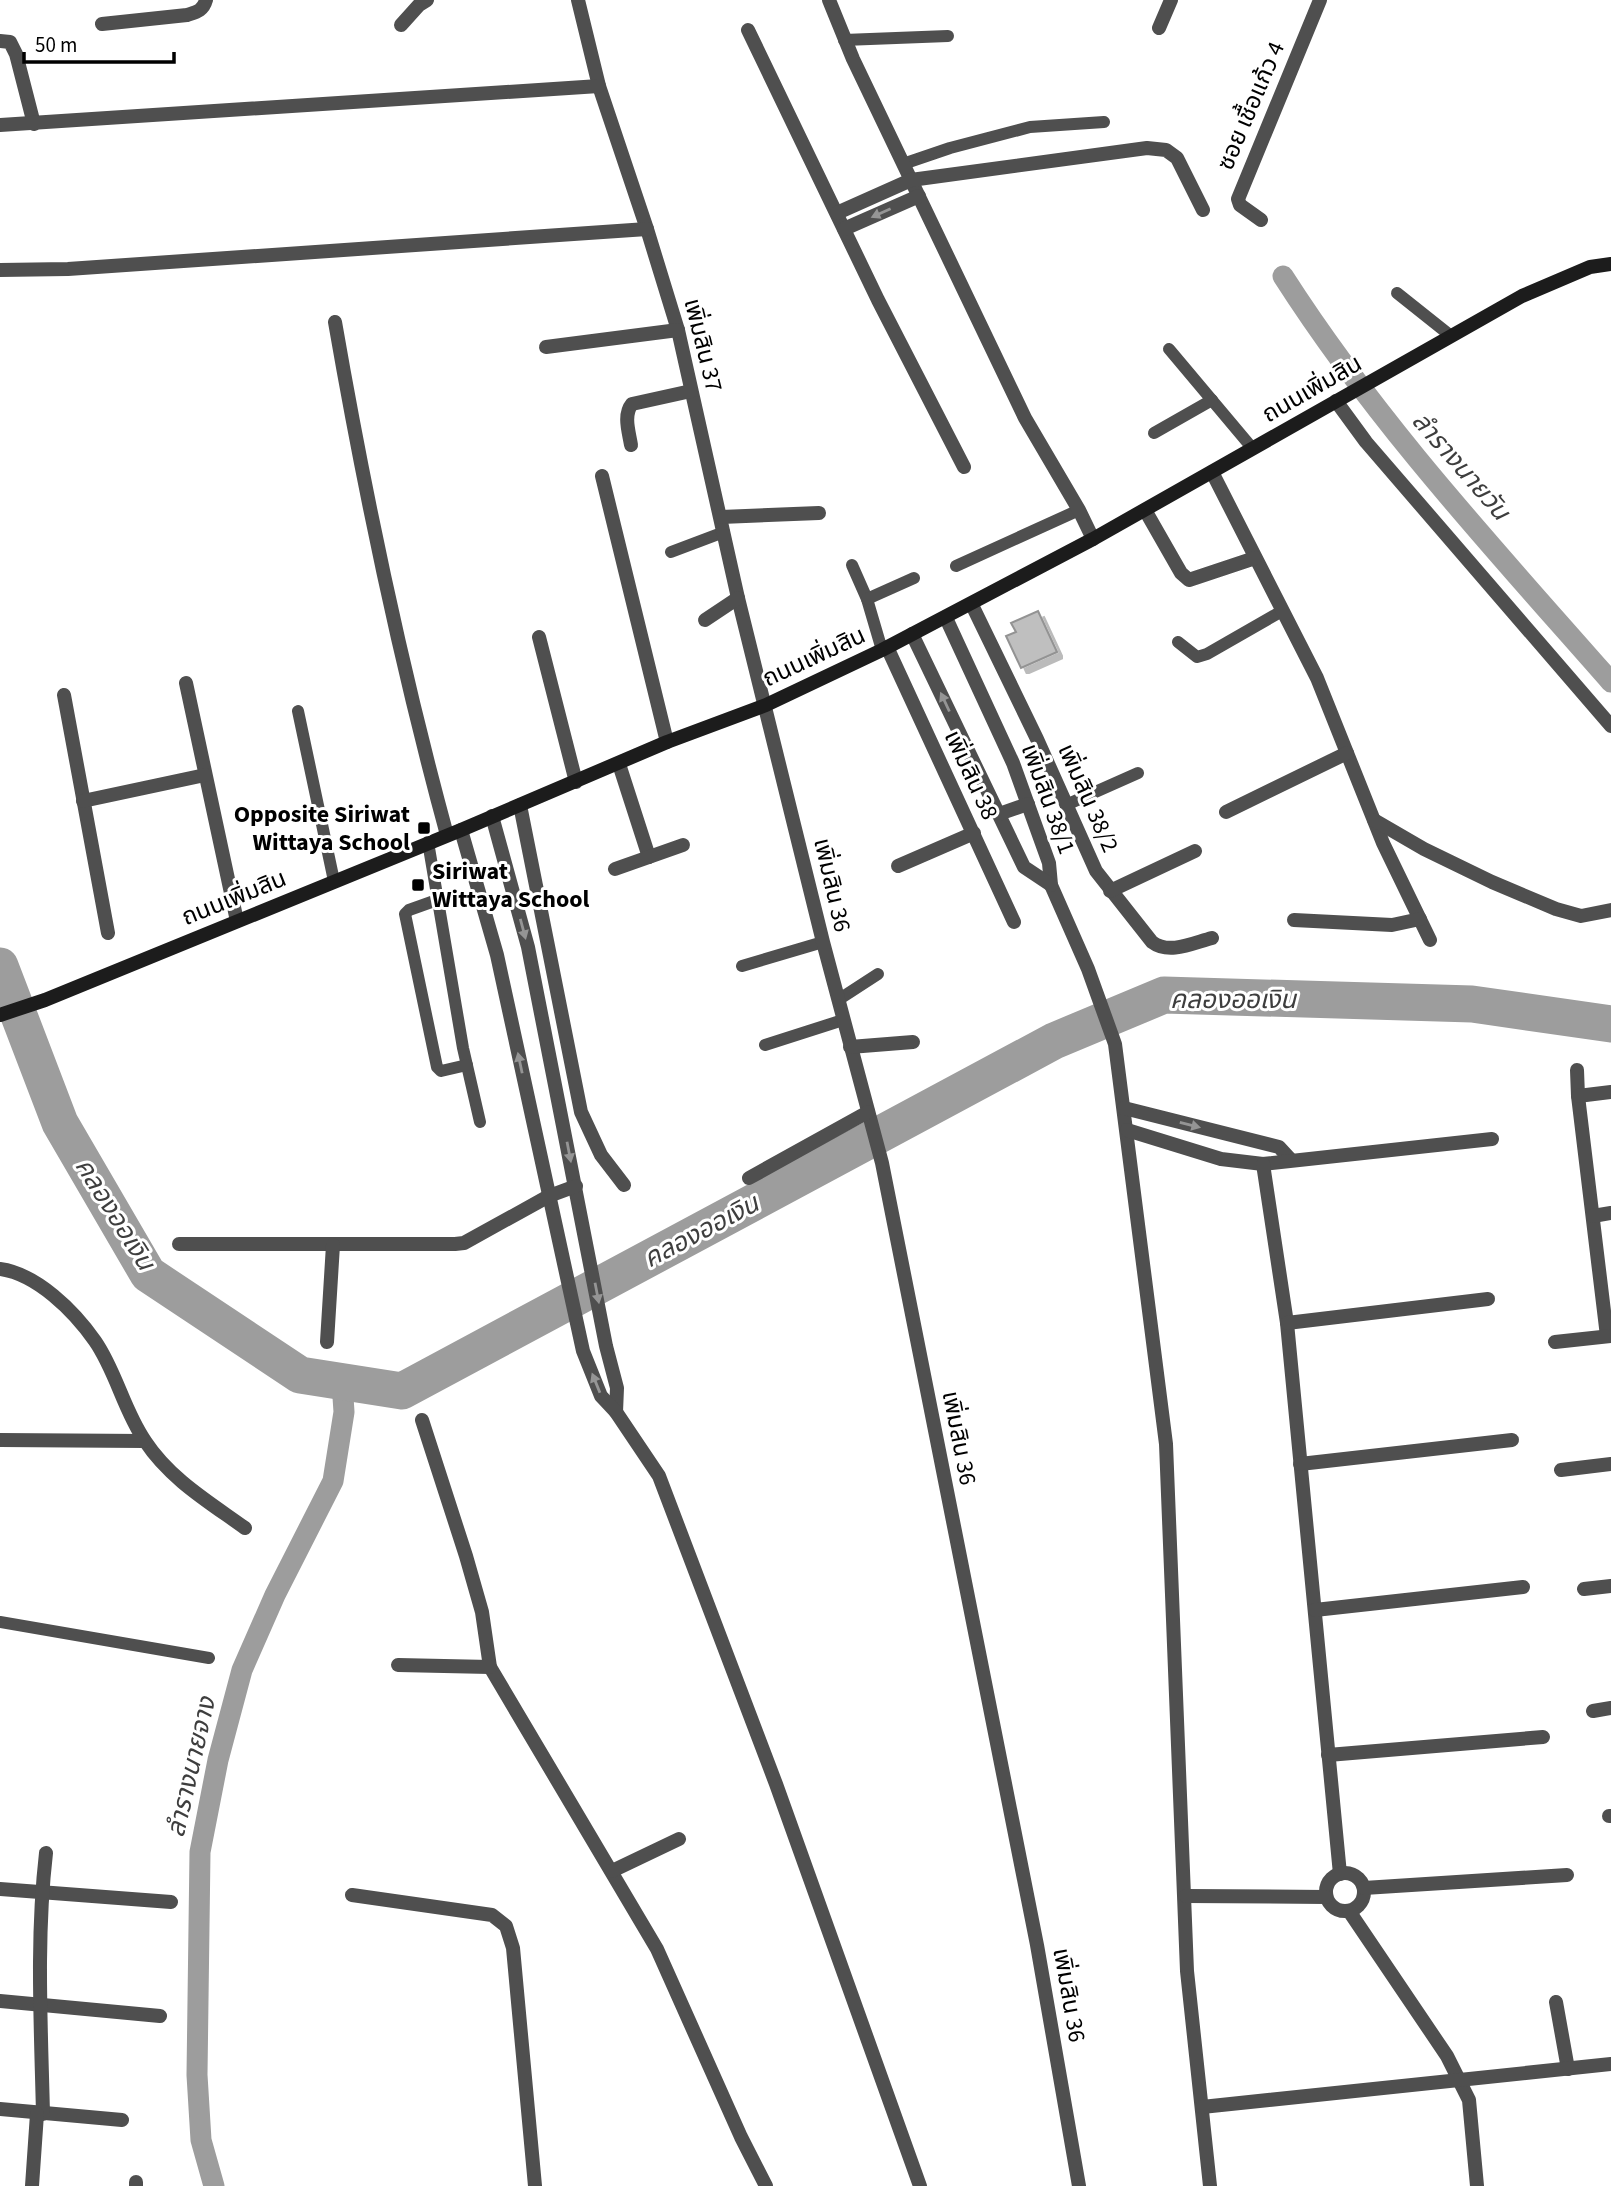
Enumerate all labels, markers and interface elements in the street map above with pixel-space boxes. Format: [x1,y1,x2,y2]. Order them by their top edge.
scale bar [24,21,175,65]
text: 50 m [35,30,77,60]
street label: ซอย เชื้อแก้ว 4 [1208,36,1294,176]
one-way arrow [871,207,891,219]
street label: เพิ่มสิน 37 [675,295,731,395]
street label: ถนนเพิ่มสิน [1255,346,1369,432]
water label: ลำรางนายวัน [1403,404,1520,530]
street label: ถนนเพิ่มสิน [757,618,871,696]
one-way arrow [939,692,950,712]
street label: เพิ่มสิน 38 [935,724,1007,826]
street label: เพิ่มสิน 38/2 [1049,738,1127,858]
street label: เพิ่มสิน 38/1 [1012,739,1084,859]
place label: Opposite Siriwat Wittaya School [234,797,410,860]
marker: Opposite Siriwat Wittaya School [416,820,432,836]
street label: เพิ่มสิน 36 [804,835,860,935]
place label: Siriwat Wittaya School [432,854,590,917]
street label: ถนนเพิ่มสิน [176,861,292,935]
marker: Siriwat Wittaya School [410,877,426,893]
one-way arrow [518,918,529,940]
water label: คลองออเงิน [1170,981,1298,1018]
one-way arrow [514,1052,525,1074]
one-way arrow [1179,1120,1201,1131]
one-way arrow [564,1141,575,1163]
water label: คลองออเงิน [66,1151,165,1279]
water label: คลองออเงิน [637,1184,767,1277]
one-way arrow [591,1282,602,1304]
one-way arrow [590,1373,601,1394]
street label: เพิ่มสิน 36 [933,1388,985,1488]
water label: ลำรางนายจาง [157,1692,225,1841]
street label: เพิ่มสิน 36 [1044,1945,1094,2045]

